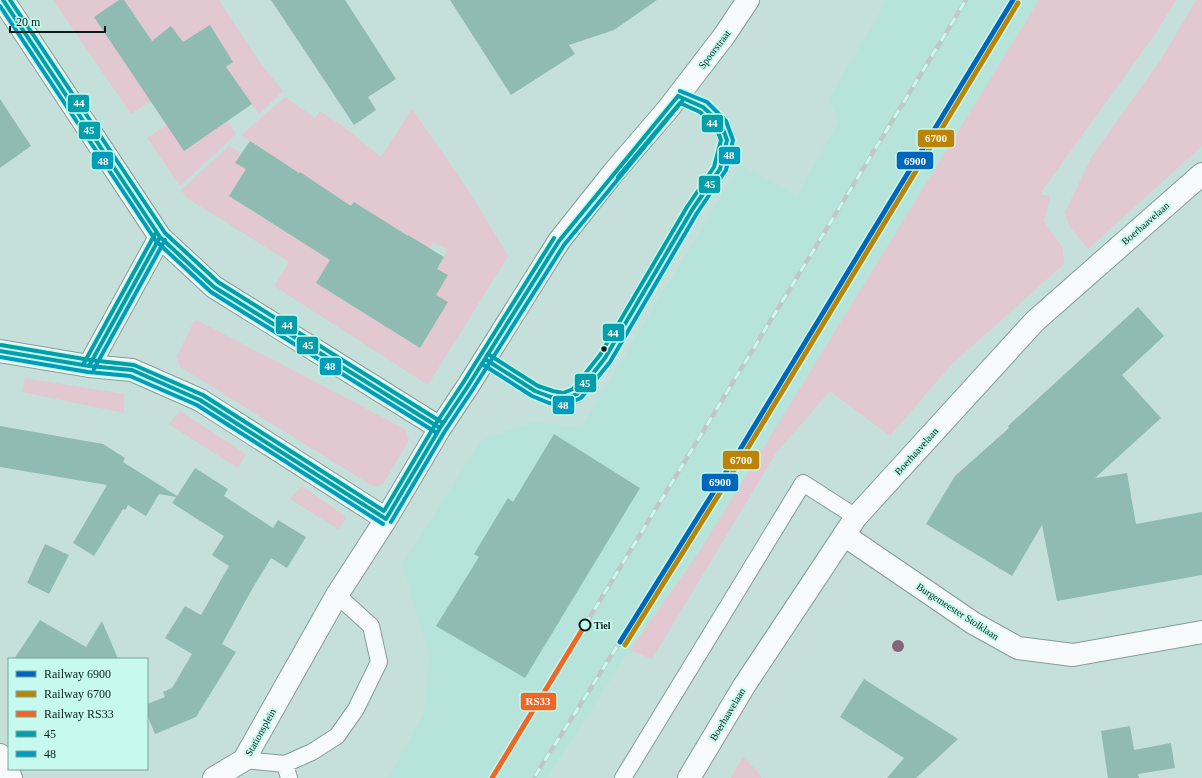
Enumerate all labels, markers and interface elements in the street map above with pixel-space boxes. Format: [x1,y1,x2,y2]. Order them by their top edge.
scale bar [10,8,105,34]
text: 20 m [16,15,41,29]
street label: Spoorstraat [696,28,733,71]
line badge: 44 [67,94,90,113]
text: 44 [74,97,85,109]
line badge: 44 [701,114,724,133]
text: 44 [707,117,718,129]
line badge: 45 [78,121,101,140]
text: 45 [84,124,95,136]
line badge: 6700 [917,129,955,148]
text: 6700 [925,132,948,144]
line badge: 48 [718,146,741,165]
text: 48 [724,149,735,161]
line badge: 48 [91,151,114,170]
line badge: 6900 [896,151,934,170]
text: 48 [98,155,109,167]
text: 6900 [904,155,927,167]
line badge: 45 [698,175,721,194]
text: 45 [705,178,716,190]
street label: Boerhaavelaan [1119,200,1171,247]
line badge: 44 [275,315,298,335]
text: 44 [282,319,293,331]
line badge: 44 [602,323,625,342]
text: 44 [608,327,619,339]
line badge: 45 [296,336,319,355]
text: 45 [303,339,314,351]
unlabelled marker [599,344,609,354]
line badge: 48 [319,357,342,376]
text: 48 [325,360,336,372]
line badge: 45 [574,373,597,393]
text: 45 [580,377,591,389]
line badge: 48 [552,395,575,415]
text: 48 [558,399,569,411]
street label: Boerhaavelaan [892,426,940,477]
line badge: 6700 [722,450,760,470]
text: 6700 [730,454,753,466]
line badge: 6900 [701,473,739,492]
text: 6900 [709,476,732,488]
street label: Burgemeester Stolklaan [915,581,1001,642]
marker: Tiel [578,618,592,632]
place label: Tiel [594,620,611,631]
legend [8,658,148,770]
text: Railway 6900 [44,667,111,681]
street label: Boerhaavelaan [707,686,747,743]
text: Railway 6700 [44,687,111,701]
line badge: RS33 [520,692,557,711]
text: RS33 [525,695,551,707]
text: Railway RS33 [44,707,114,721]
street label: Stationsplein [243,707,278,758]
text: 45 [44,727,56,741]
text: 48 [44,747,56,761]

